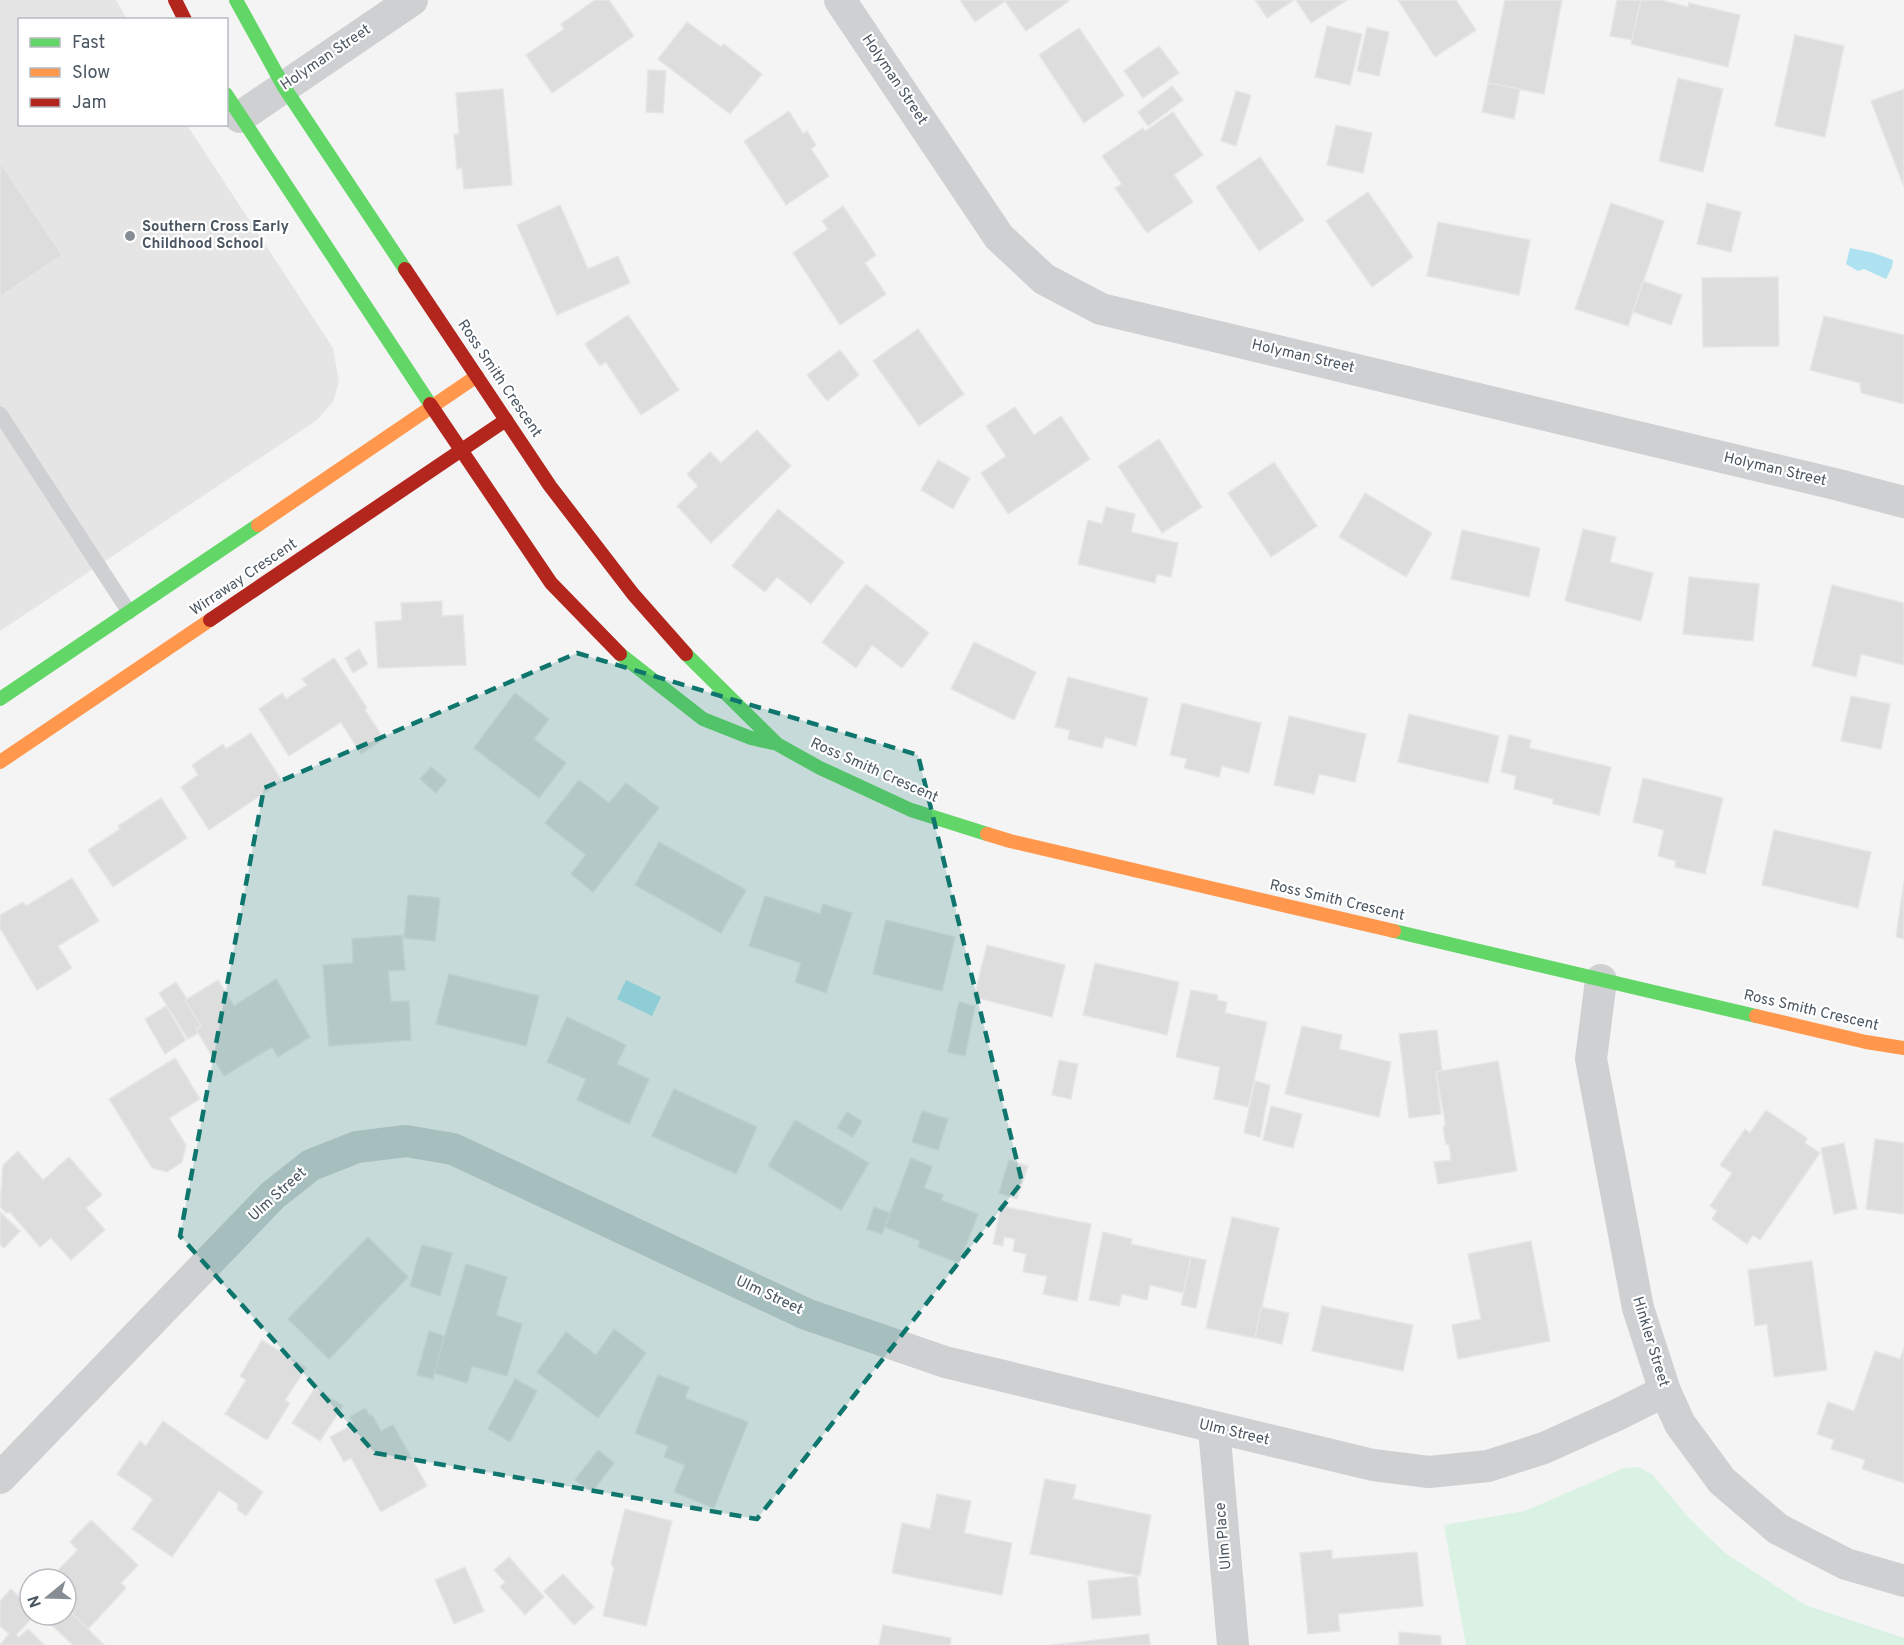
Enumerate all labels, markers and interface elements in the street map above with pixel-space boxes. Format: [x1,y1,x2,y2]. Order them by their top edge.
legend [18,18,228,126]
street label: Holyman Street [277,21,375,95]
street label: Holyman Street [857,31,931,129]
text: Fast [72,32,105,55]
text: Slow [72,62,110,85]
text: Jam [72,92,107,115]
place label: Southern Cross Early Childhood School [142,218,290,254]
marker: Southern Cross Early Childhood School [123,229,137,243]
street label: Ross Smith Crescent [453,316,545,442]
street label: Holyman Street [1250,336,1356,378]
street label: Holyman Street [1722,449,1828,491]
street label: Wirraway Crescent [187,535,301,621]
street label: Ross Smith Crescent [807,734,941,808]
street label: Ross Smith Crescent [1268,876,1406,926]
street label: Ross Smith Crescent [1742,986,1880,1036]
street label: Ulm Street [245,1164,311,1226]
street label: Ulm Street [732,1272,806,1320]
street label: Hinkler Street [1627,1295,1673,1389]
street label: Ulm Street [1197,1416,1271,1450]
street label: Ulm Place [1212,1501,1236,1571]
north arrow [18,1567,78,1627]
text: N [24,1593,47,1610]

